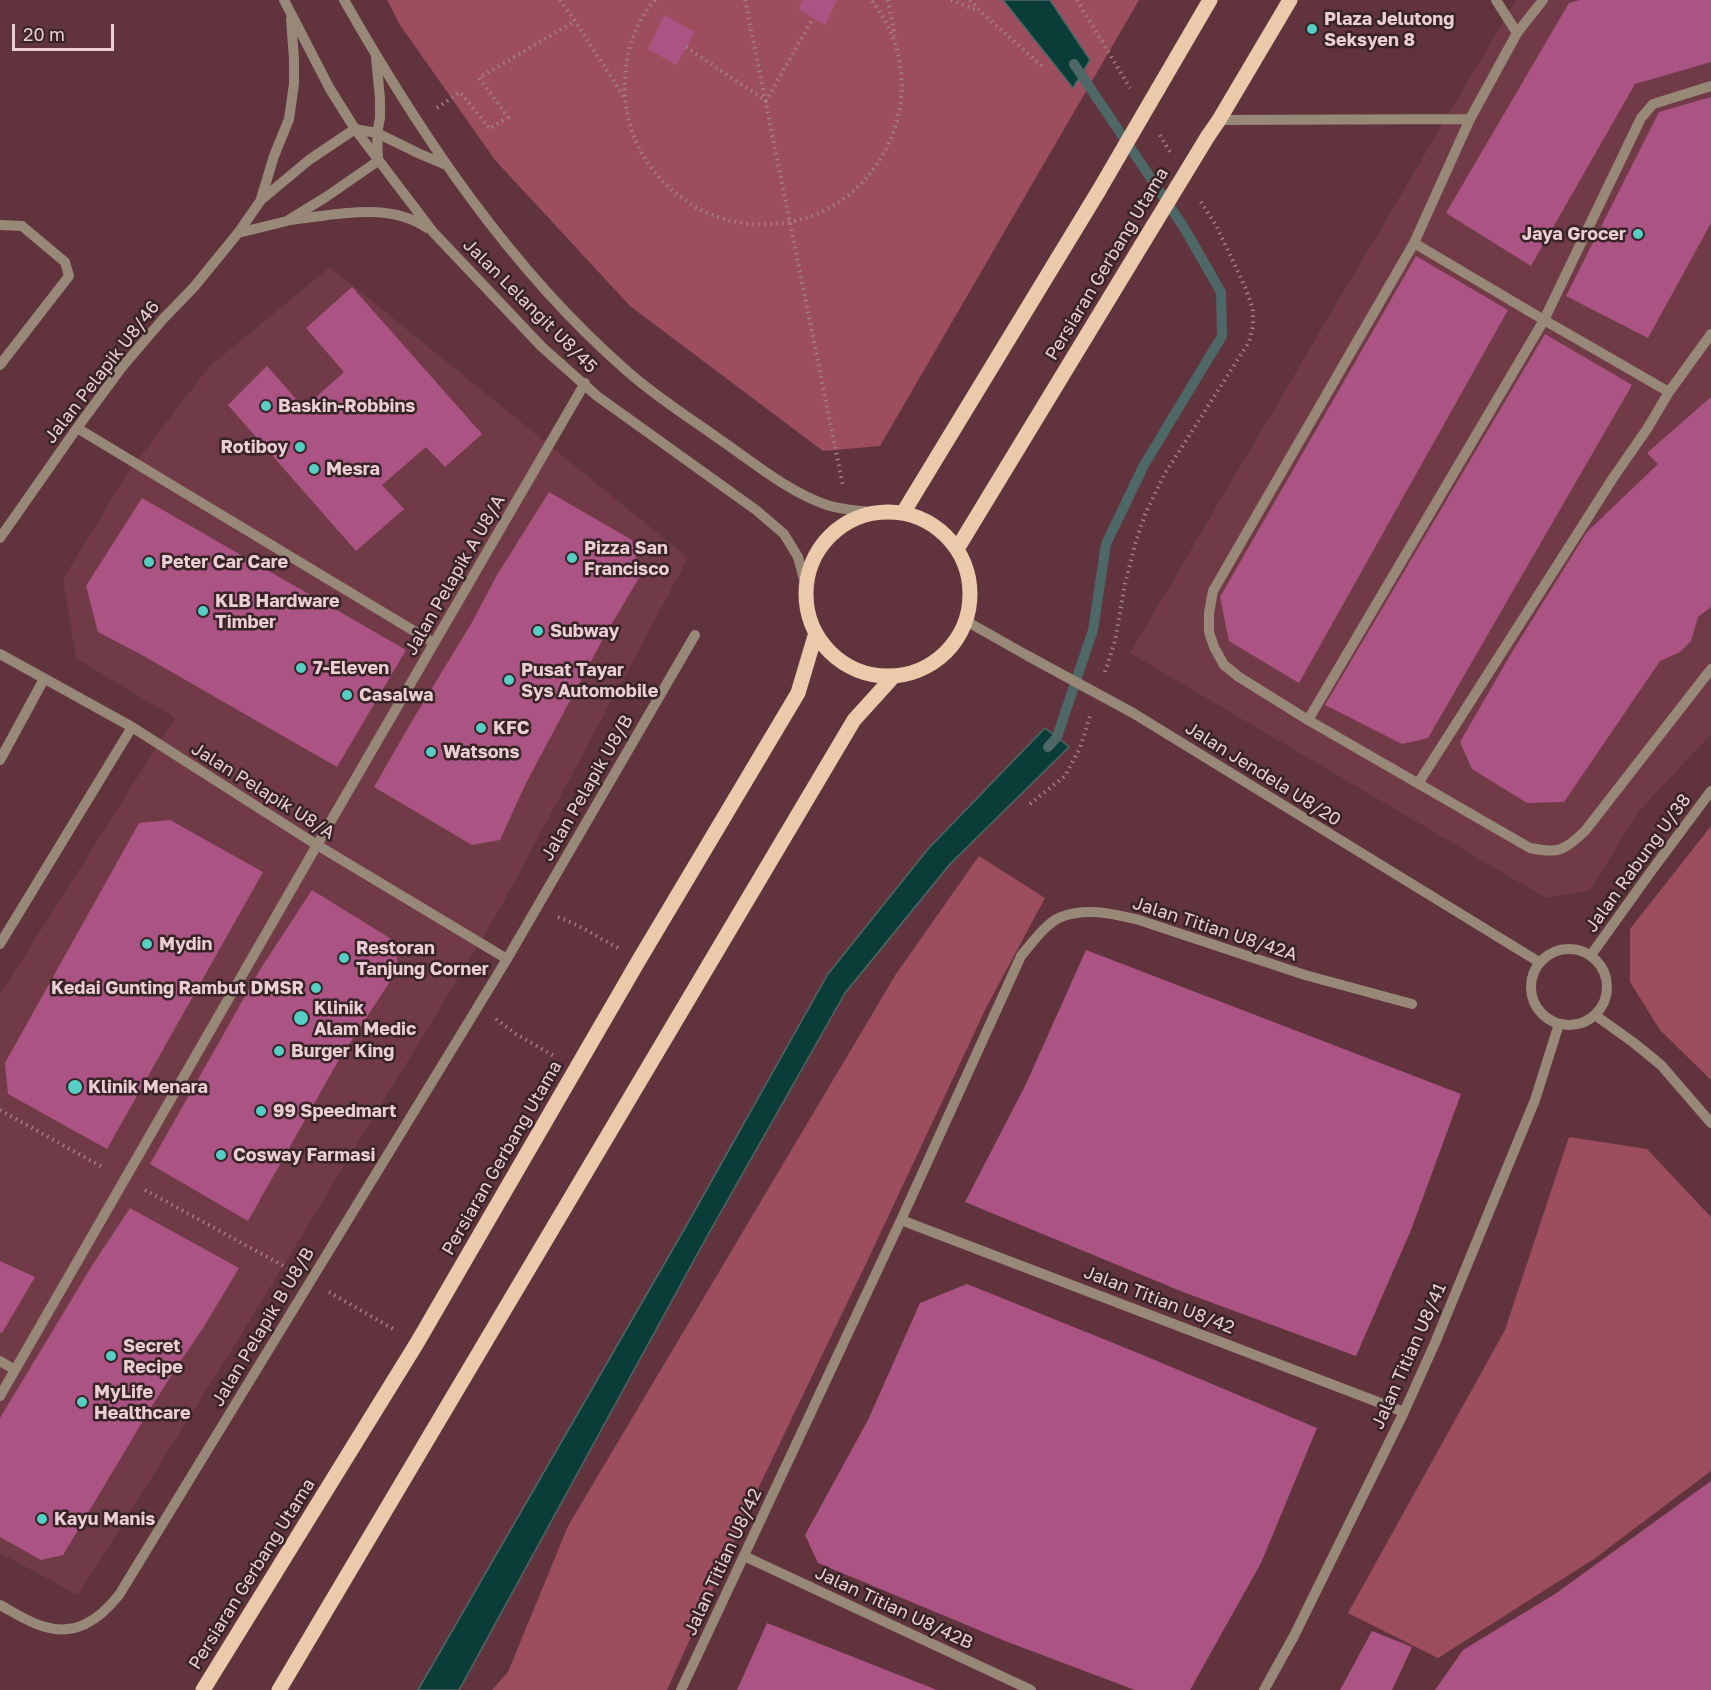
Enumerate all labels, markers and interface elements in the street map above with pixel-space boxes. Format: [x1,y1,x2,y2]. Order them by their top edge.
place label: Plaza Jelutong Seksyen 8 [1324,8,1454,50]
scale bar [15,12,117,50]
marker: Plaza Jelutong Seksyen 8 [1305,22,1319,36]
text: 20 m [23,23,65,45]
street label: Persiaran Gerbang Utama [1041,164,1173,364]
place label: Jaya Grocer [1522,223,1626,245]
marker: Jaya Grocer [1631,227,1645,241]
street label: Jalan Lelangit U8/45 [458,234,602,378]
street label: Jalan Pelapik U8/46 [40,296,164,448]
place label: Baskin-Robbins [278,395,415,417]
marker: Baskin-Robbins [259,399,273,413]
place label: Rotiboy [221,436,288,458]
marker: Rotiboy [293,440,307,454]
place label: Mesra [326,458,380,480]
marker: Mesra [307,462,321,476]
street label: Jalan Pelapik A U8/A [400,491,510,659]
place label: Pizza San Francisco [584,537,669,580]
place label: Peter Car Care [161,551,288,573]
marker: Pizza San Francisco [565,551,579,565]
marker: Peter Car Care [142,555,156,569]
place label: KLB Hardware Timber [215,590,340,632]
marker: KLB Hardware Timber [196,604,210,618]
place label: Subway [550,620,619,642]
marker: Subway [531,624,545,638]
place label: 7-Eleven [313,657,389,679]
place label: Pusat Tayar Sys Automobile [521,659,658,702]
marker: 7-Eleven [294,661,308,675]
marker: Pusat Tayar Sys Automobile [502,673,516,687]
place label: Casalwa [359,684,434,706]
marker: Casalwa [340,688,354,702]
street label: Jalan Pelapik U8/B [536,711,638,865]
place label: KFC [493,717,530,739]
street label: Jalan Jendela U8/20 [1181,717,1345,831]
marker: KFC [474,721,488,735]
street label: Jalan Pelapik U8/A [187,738,339,844]
place label: Watsons [443,741,520,763]
marker: Watsons [424,745,438,759]
street label: Jalan Rabung U/38 [1581,790,1695,936]
street label: Jalan Titian U8/42A [1130,892,1300,966]
place label: Mydin [159,933,212,955]
marker: Mydin [140,937,154,951]
place label: Restoran Tanjung Corner [356,937,489,980]
marker: Restoran Tanjung Corner [337,951,351,965]
place label: Kedai Gunting Rambut DMSR [51,977,304,999]
marker: Kedai Gunting Rambut DMSR [309,981,323,995]
place label: Klinik Alam Medic [314,997,416,1040]
marker: Klinik Alam Medic [292,1009,310,1027]
place label: Burger King [291,1040,394,1062]
marker: Burger King [272,1044,286,1058]
street label: Persiaran Gerbang Utama [437,1057,567,1259]
place label: Klinik Menara [88,1076,208,1098]
marker: Klinik Menara [66,1078,84,1096]
place label: 99 Speedmart [273,1100,397,1122]
marker: 99 Speedmart [254,1104,268,1118]
place label: Cosway Farmasi [233,1144,376,1166]
marker: Cosway Farmasi [214,1148,228,1162]
street label: Jalan Pelapik B U8/B [207,1244,319,1410]
street label: Jalan Titian U8/42 [1081,1261,1237,1339]
street label: Jalan Titian U8/41 [1367,1279,1451,1433]
place label: Secret Recipe [123,1335,183,1378]
marker: Secret Recipe [104,1349,118,1363]
place label: MyLife Healthcare [94,1381,191,1424]
marker: MyLife Healthcare [75,1395,89,1409]
street label: Persiaran Gerbang Utama [184,1475,320,1673]
street label: Jalan Titian U8/42 [679,1485,767,1639]
place label: Kayu Manis [54,1508,155,1530]
marker: Kayu Manis [35,1512,49,1526]
street label: Jalan Titian U8/42B [812,1562,976,1654]

